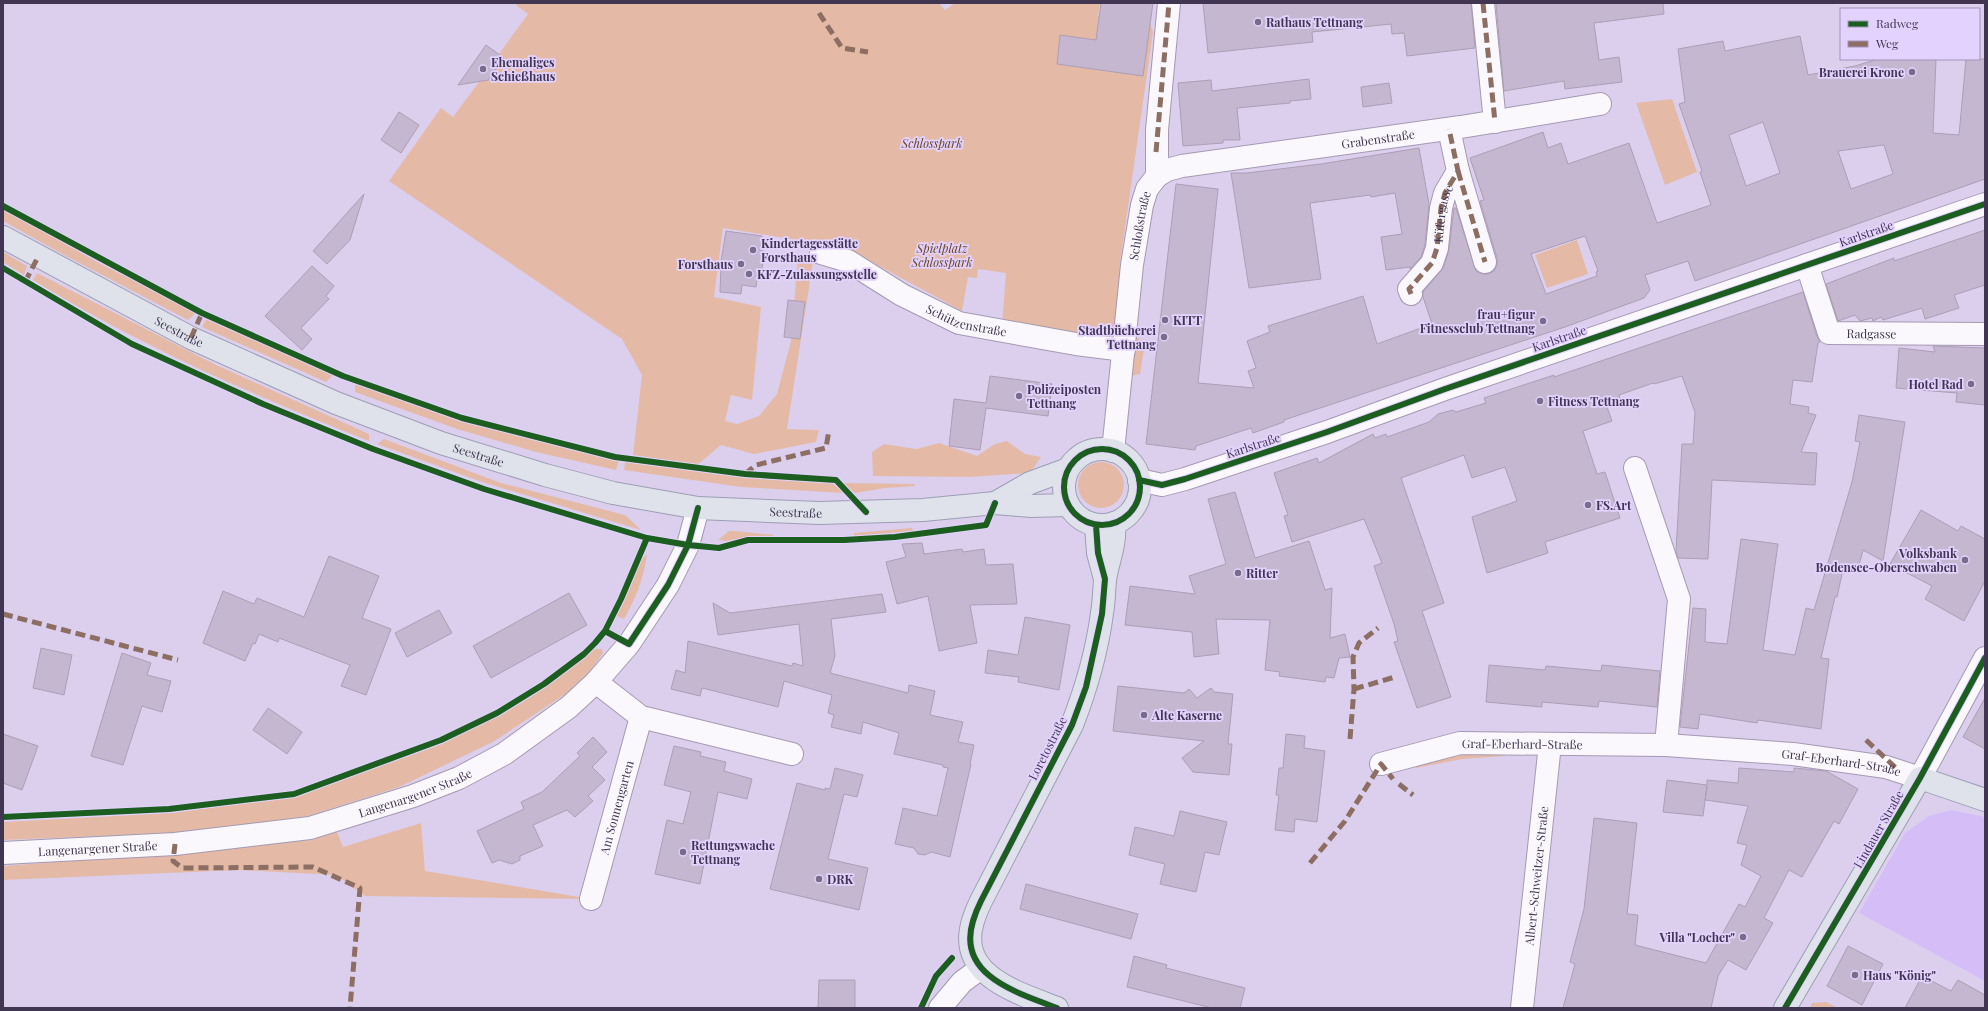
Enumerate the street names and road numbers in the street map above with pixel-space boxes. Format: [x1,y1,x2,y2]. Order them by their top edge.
street label: Grabenstraße [1340,126,1416,152]
street label: Küfergasse [1430,181,1456,243]
street label: Schloßstraße [1125,189,1154,262]
street label: Karlstraße [1837,216,1895,250]
street label: Schützenstraße [924,300,1008,339]
street label: Seestraße [152,312,206,351]
street label: Karlstraße [1530,321,1588,355]
street label: Radgasse [1847,325,1896,341]
street label: Karlstraße [1224,429,1282,461]
street label: Seestraße [451,439,506,470]
street label: Seestraße [769,503,822,521]
street label: Loretostraße [1024,713,1070,783]
street label: Graf-Eberhard-Straße [1462,735,1583,752]
street label: Graf-Eberhard-Straße [1781,745,1903,779]
street label: Am Sonnengarten [595,759,637,857]
street label: Langenargener Straße [356,765,475,821]
street label: Lindauer Straße [1849,787,1907,871]
street label: Albert-Schweitzer-Straße [1521,805,1551,947]
street label: Langenargener Straße [38,837,158,859]

